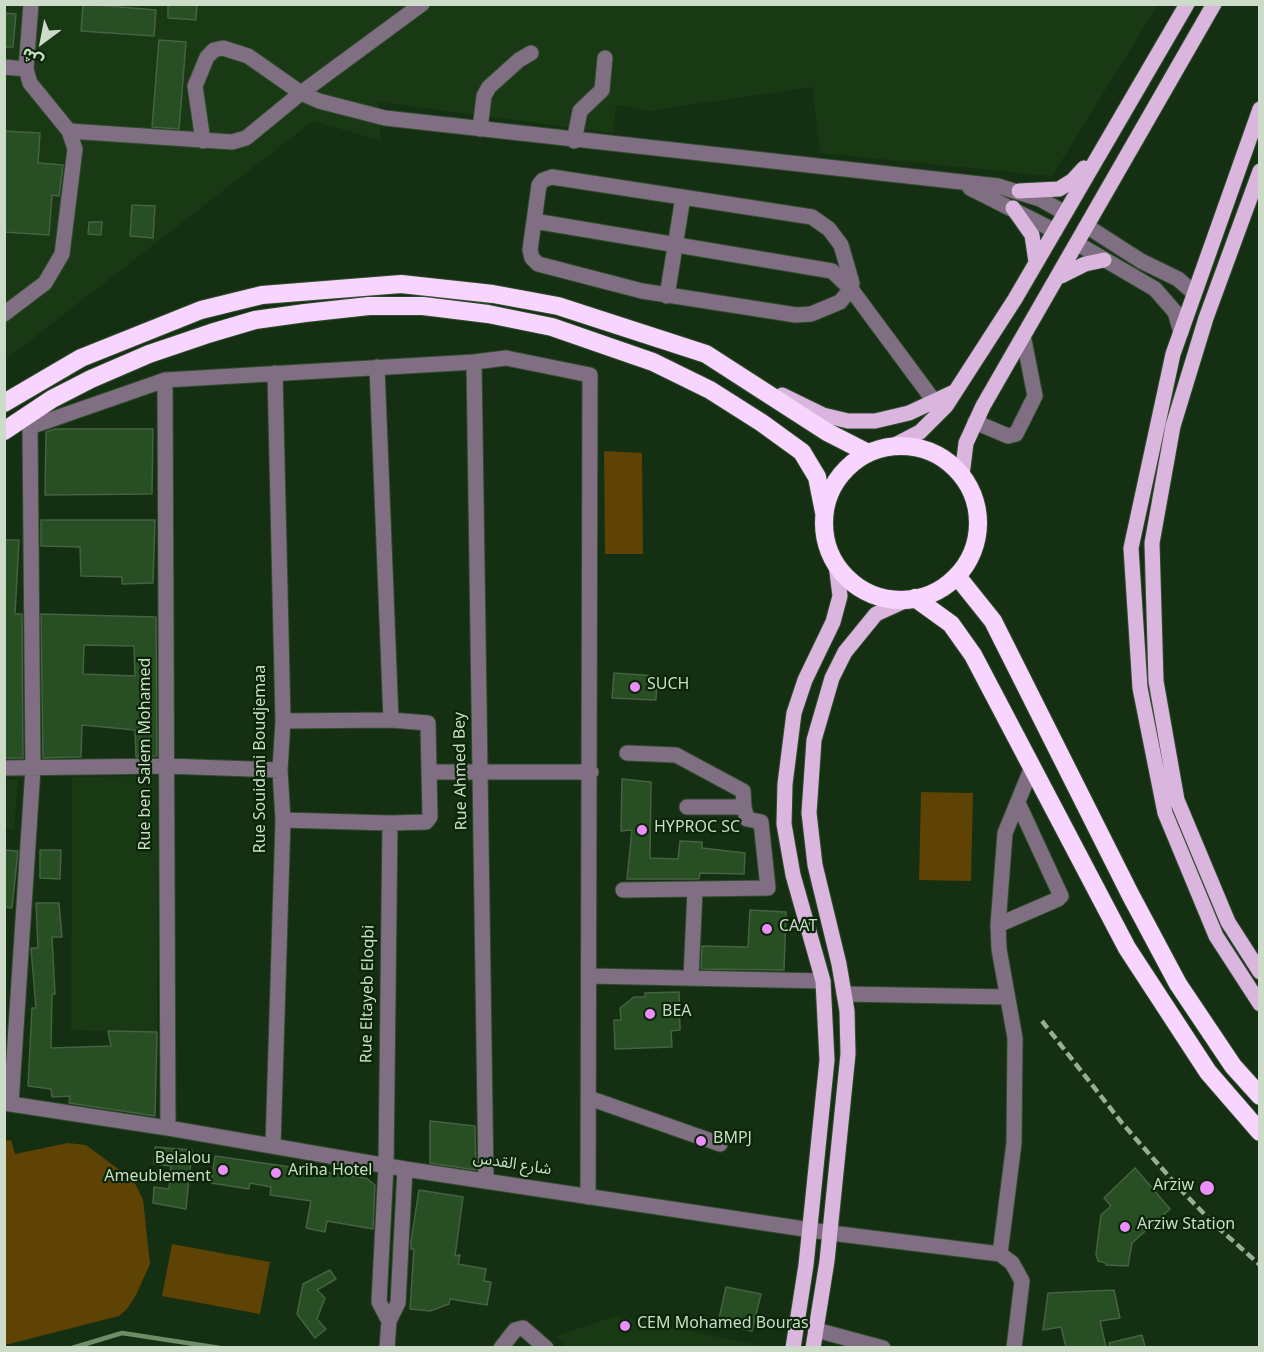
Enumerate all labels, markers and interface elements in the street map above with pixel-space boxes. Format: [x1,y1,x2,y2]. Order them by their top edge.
north arrow [12,12,72,72]
text: ش [14,37,51,77]
street label: Rue ben Salem Mohamed [138,658,158,850]
street label: Rue Souidani Boudjemaa [253,665,273,853]
place label: SUCH [647,677,689,697]
marker: SUCH [628,680,642,694]
street label: Rue Ahmed Bey [452,712,474,830]
place label: HYPROC SC [654,820,740,840]
marker: HYPROC SC [635,823,649,837]
place label: CAAT [779,919,817,939]
marker: CAAT [760,922,774,936]
street label: Rue Eltayeb Eloqbi [359,925,381,1063]
place label: BEA [662,1004,692,1024]
marker: BEA [643,1007,657,1021]
place label: BMPJ [713,1131,752,1151]
marker: BMPJ [694,1134,708,1148]
street label: شارع القدس [471,1150,553,1182]
place label: Belalou Ameublement [104,1151,211,1189]
marker: Belalou Ameublement [216,1163,230,1177]
place label: Ariha Hotel [288,1163,372,1183]
marker: Ariha Hotel [269,1166,283,1180]
place label: Arziw [1153,1178,1194,1198]
marker: Arziw [1198,1179,1216,1197]
place label: Arziw Station [1137,1217,1235,1237]
marker: Arziw Station [1118,1220,1132,1234]
place label: CEM Mohamed Bouras [637,1316,809,1336]
marker: CEM Mohamed Bouras [618,1319,632,1333]

